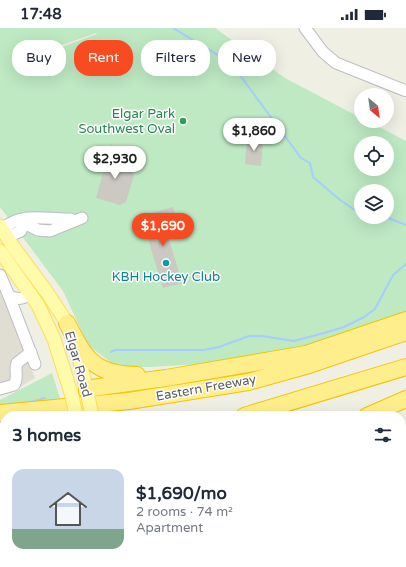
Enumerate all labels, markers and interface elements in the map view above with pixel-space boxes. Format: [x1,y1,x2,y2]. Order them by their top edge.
text: 17:48 [20,5,62,23]
chip: Buy [12,40,66,76]
chip: Rent [74,40,133,76]
chip: Filters [141,40,210,76]
chip: New [218,40,276,76]
north arrow [354,88,394,128]
map controls [354,88,394,224]
place label: Elgar Park Southwest Oval [78,106,175,137]
marker: Elgar Park Southwest Oval [178,116,188,126]
pin: $1,860 [221,118,287,152]
text: $1,860 [232,123,276,139]
button: locate [354,136,394,176]
pin: $2,930 [82,146,148,180]
text: $2,930 [93,151,137,167]
button: layers [354,184,394,224]
pin: $1,690 [130,213,196,247]
text: $1,690 [141,218,185,234]
marker: KBH Hockey Club [161,258,171,268]
place label: KBH Hockey Club [112,269,220,285]
street label: Elgar Road [61,329,95,399]
street label: Eastern Freeway [155,371,257,405]
icon: filters [372,424,394,446]
text: 3 homes [12,425,81,446]
text: $1,690/mo [136,483,227,504]
icon: home [44,485,92,533]
text: 2 rooms · 74 m² [136,504,233,520]
text: Apartment [136,520,203,536]

